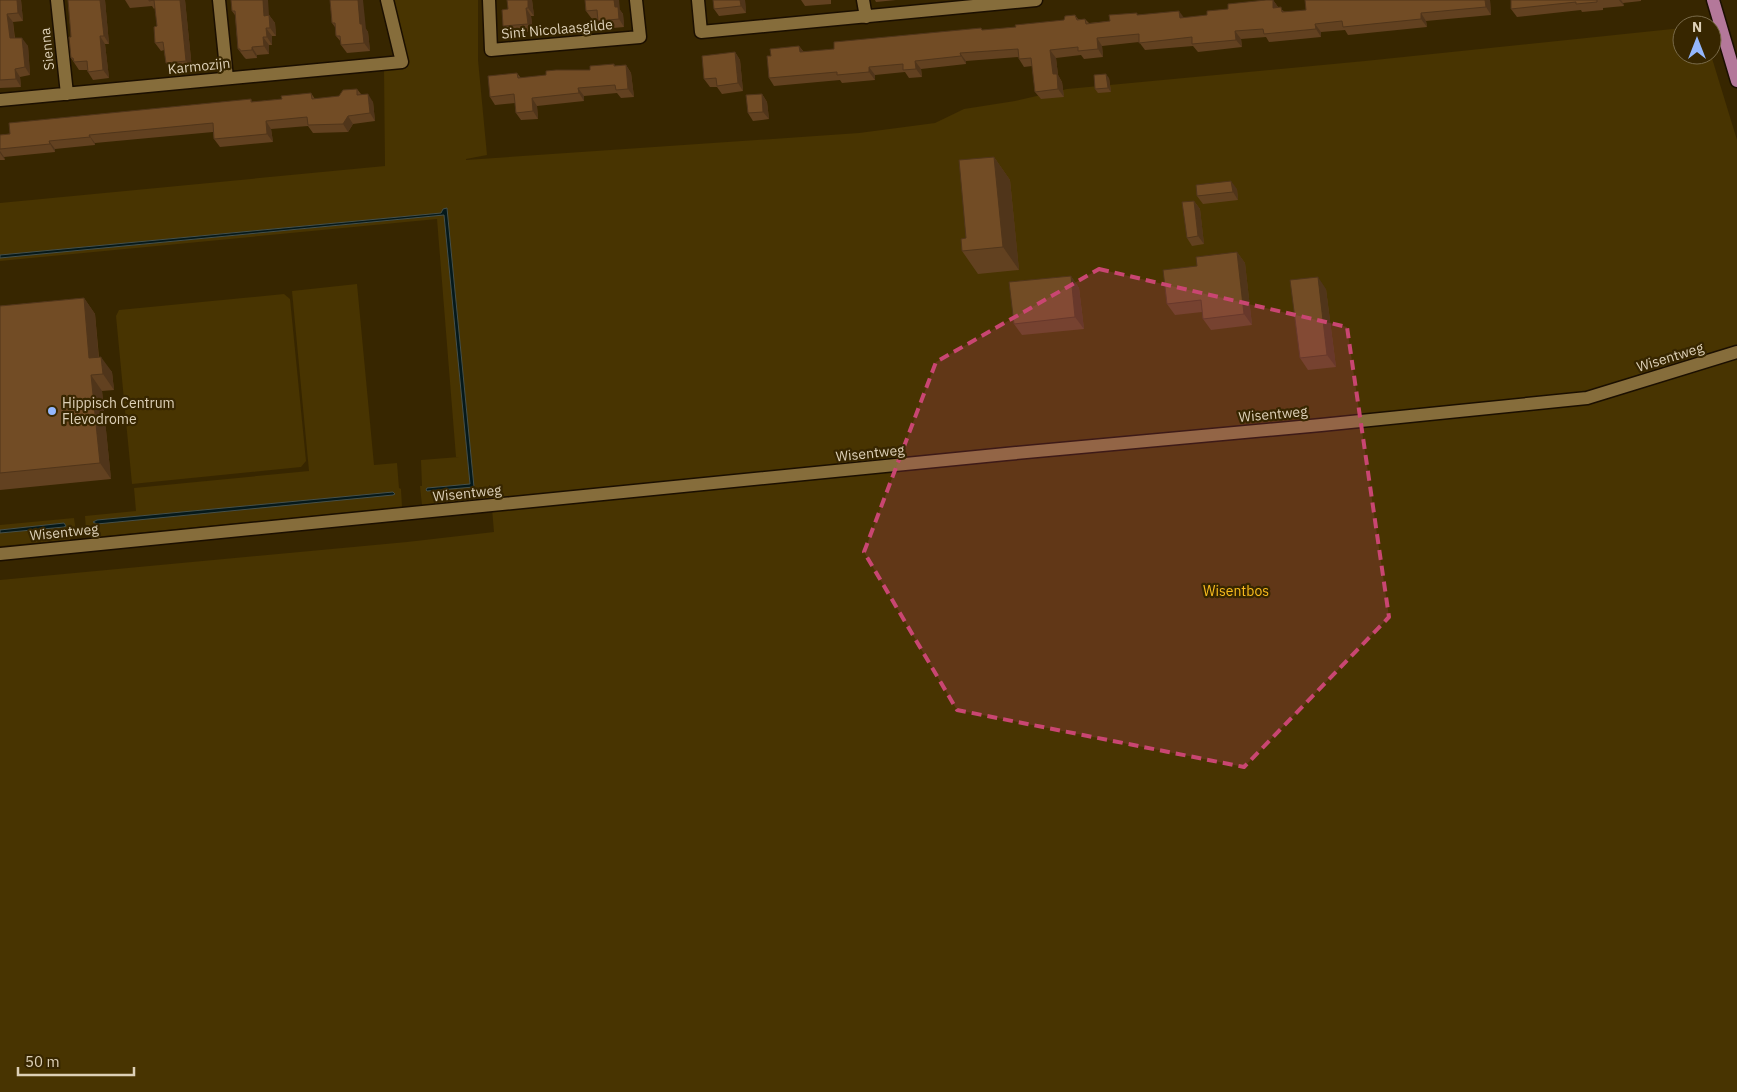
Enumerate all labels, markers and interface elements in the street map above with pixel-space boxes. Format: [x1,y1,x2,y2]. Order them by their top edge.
street label: Sint Nicolaasgilde [500,15,614,43]
north arrow [1672,15,1722,65]
text: N [1692,18,1702,36]
street label: Sienna [36,26,58,71]
street label: Karmozijn [167,54,231,78]
street label: Wisentweg [1634,338,1706,376]
place label: Hippisch Centrum Flevodrome [62,394,175,428]
street label: Wisentweg [1238,402,1309,426]
marker: Hippisch Centrum Flevodrome [46,405,58,417]
street label: Wisentweg [835,440,906,466]
street label: Wisentweg [432,480,503,506]
street label: Wisentweg [29,519,100,545]
park label: Wisentbos [1203,582,1269,600]
scale bar [18,1044,134,1076]
text: 50 m [25,1052,60,1071]

